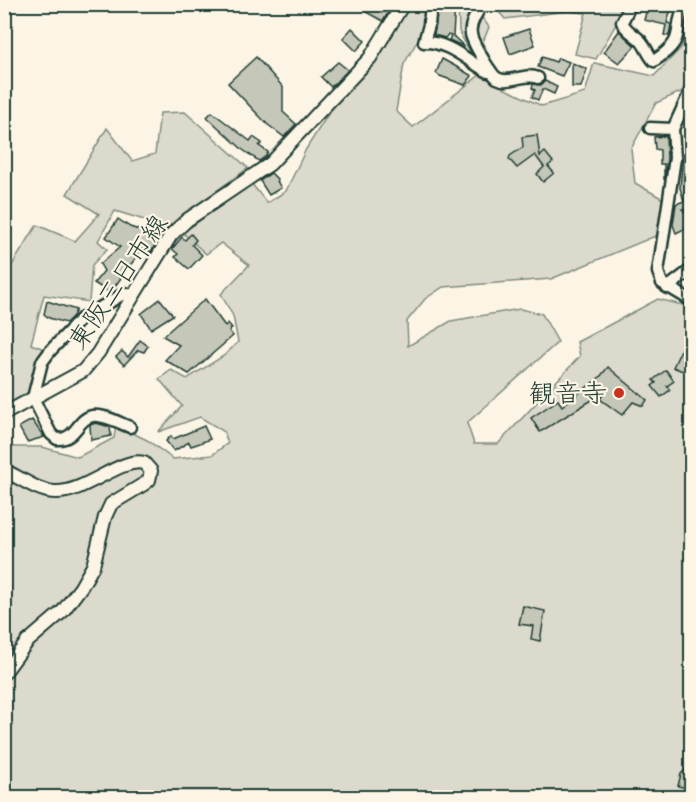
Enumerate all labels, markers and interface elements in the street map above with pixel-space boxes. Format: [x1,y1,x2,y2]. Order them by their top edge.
street label: 東阪三日市線 [61,208,175,356]
place label: 観音寺 [529,377,607,410]
marker: 観音寺 [612,386,626,400]

